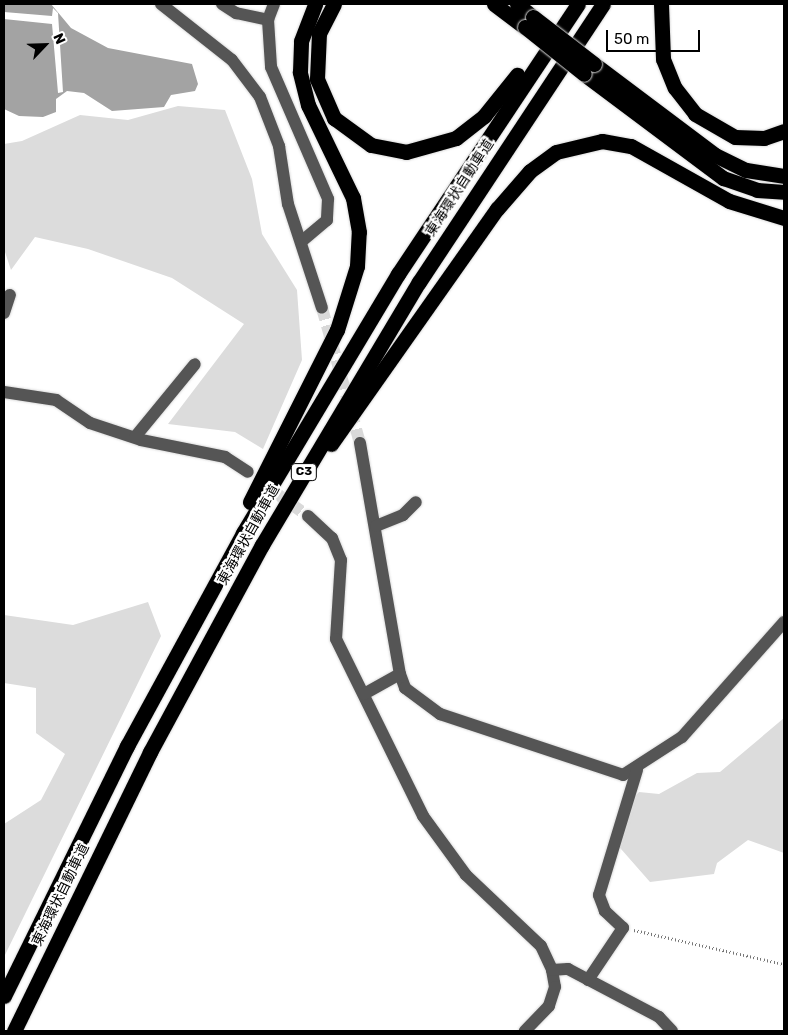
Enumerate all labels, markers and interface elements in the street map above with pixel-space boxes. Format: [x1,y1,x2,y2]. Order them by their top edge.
north arrow [20,20,70,70]
scale bar [608,20,702,52]
text: 50 m [614,30,649,48]
text: N [49,31,69,47]
street label: 東海環状自動車道 [422,136,498,240]
road number: C3 [290,462,318,482]
street label: 東海環状自動車道 [215,482,283,588]
street label: 東海環状自動車道 [29,841,93,949]

